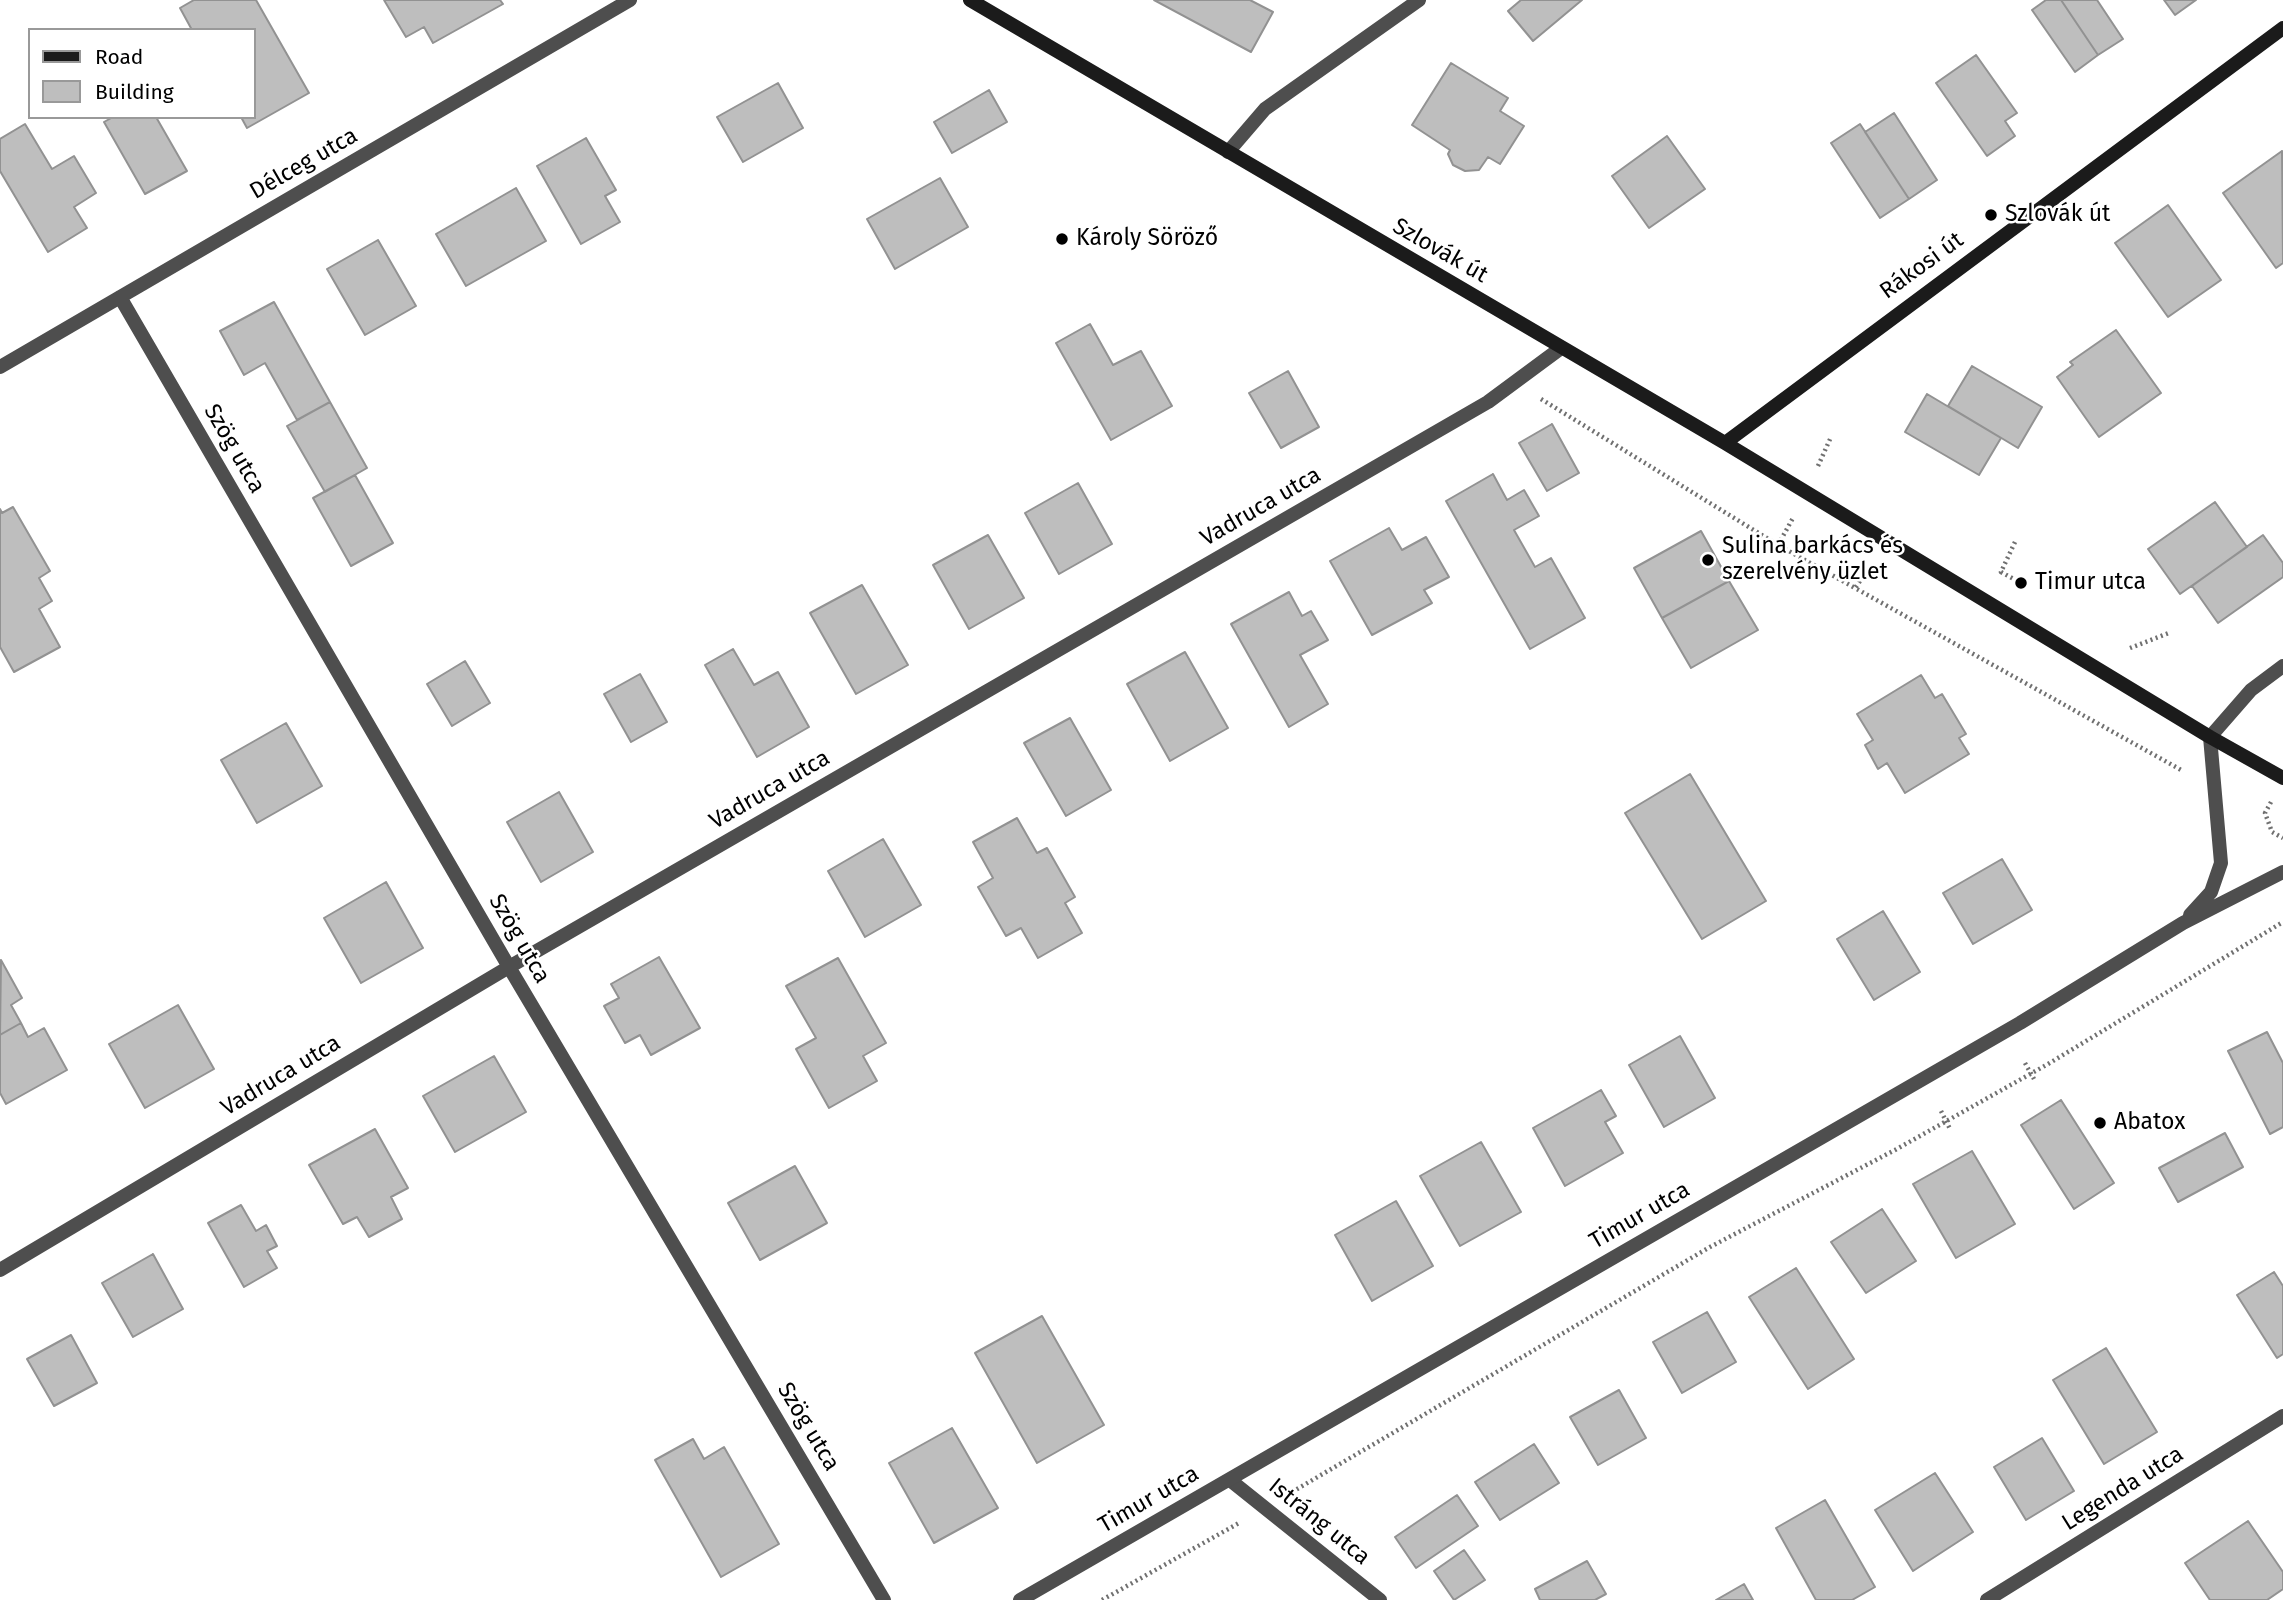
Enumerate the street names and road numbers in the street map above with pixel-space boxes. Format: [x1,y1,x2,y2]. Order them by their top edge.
street label: Délceg utca [245,122,363,206]
street label: Szlovák út [1387,213,1493,289]
street label: Rákosi út [1875,227,1969,305]
street label: Szög utca [197,400,271,498]
street label: Vadruca utca [1196,461,1326,553]
street label: Vadruca utca [705,744,835,836]
street label: Szög utca [482,890,556,988]
street label: Vadruca utca [216,1030,346,1122]
street label: Timur utca [1585,1176,1695,1256]
street label: Szög utca [771,1378,845,1476]
street label: Legenda utca [2057,1441,2189,1537]
street label: Timur utca [1094,1460,1204,1540]
street label: Istráng utca [1263,1473,1375,1571]

